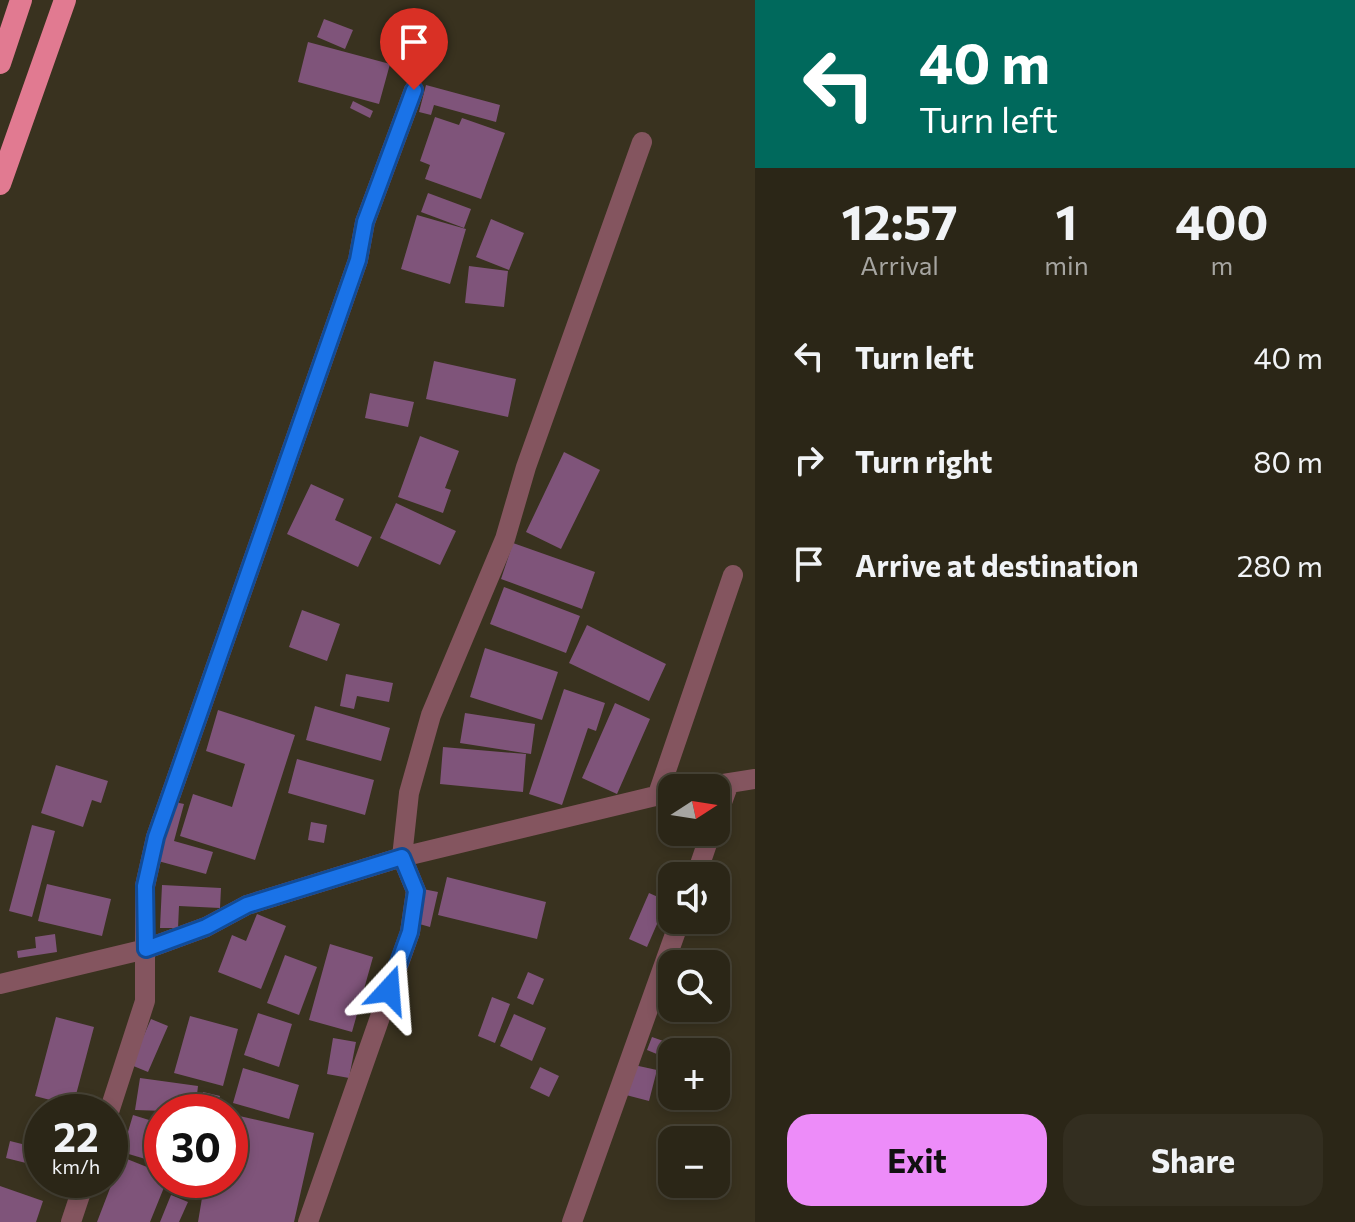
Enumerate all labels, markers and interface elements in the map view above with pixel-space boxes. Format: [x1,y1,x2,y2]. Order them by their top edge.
pin [380,8,448,90]
icon: arrive [392,20,436,64]
text: 40 m [919,27,1050,96]
icon: left [787,32,891,136]
text: Turn left [919,96,1058,140]
text: 12:57 [842,191,958,250]
text: 1 [1056,191,1077,250]
text: 400 [1175,191,1268,250]
text: Arrival [860,249,939,280]
text: min [1044,249,1089,280]
text: m [1210,249,1233,280]
icon: left [787,334,831,378]
text: Turn left [855,338,974,375]
text: 40 m [1254,338,1323,375]
icon: right [787,438,831,482]
text: Turn right [855,442,992,479]
text: 80 m [1253,442,1323,479]
icon: arrive [787,542,831,586]
text: Arrive at destination [855,546,1139,583]
text: 280 m [1237,546,1323,583]
north arrow [658,774,730,846]
map controls [658,774,730,1198]
button: sound [658,862,730,934]
position arrow [347,948,431,1032]
button: search [658,950,730,1022]
button: + [658,1038,730,1110]
speed limit sign: 30 [144,1094,248,1198]
text: 22 [53,1111,99,1160]
button: Exit [787,1114,1047,1206]
button: Share [1063,1114,1323,1206]
button: − [658,1126,730,1198]
text: km/h [52,1154,100,1178]

